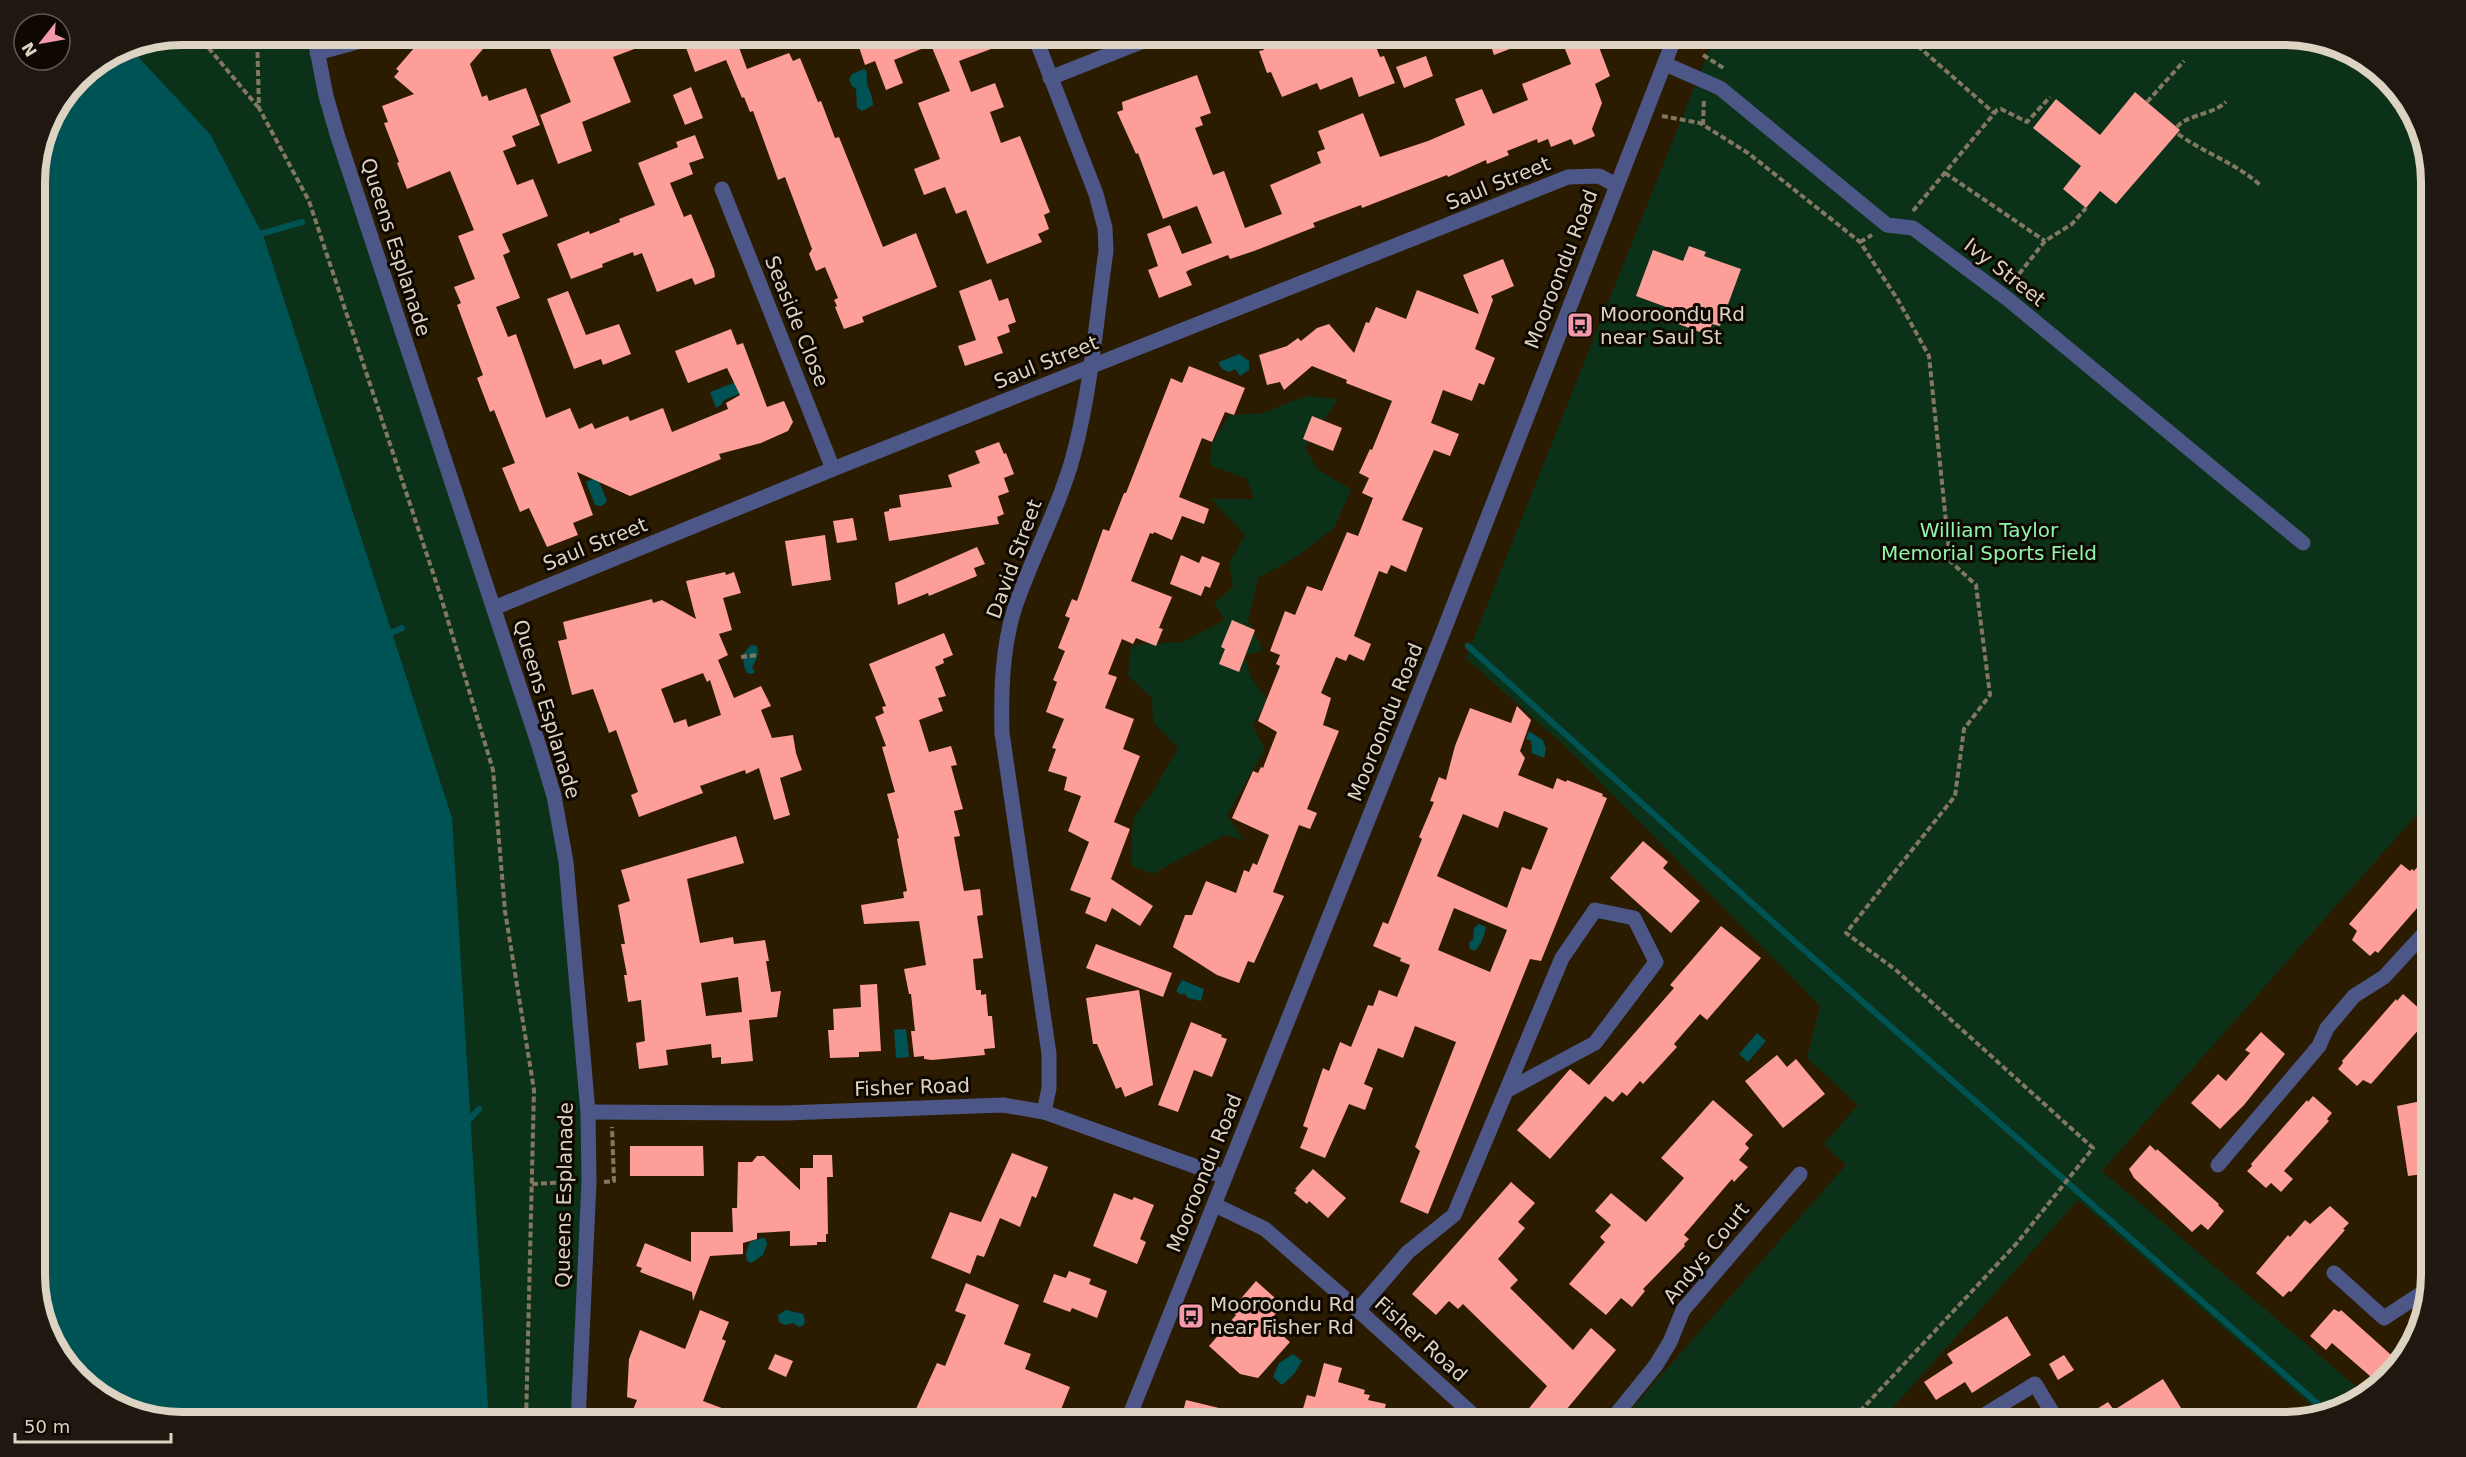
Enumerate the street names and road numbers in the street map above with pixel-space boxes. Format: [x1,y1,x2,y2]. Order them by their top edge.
street label: Saul Street [1442,151,1554,215]
street label: Queens Esplanade [356,155,436,339]
street label: Mooroondu Road [1520,186,1602,352]
street label: Ivy Street [1960,233,2051,311]
street label: Seaside Close [760,252,834,390]
street label: Saul Street [990,330,1102,394]
street label: David Street [981,496,1047,622]
street label: Saul Street [539,512,651,576]
street label: Queens Esplanade [508,617,586,801]
street label: Mooroondu Road [1342,639,1428,805]
street label: Fisher Road [854,1073,970,1101]
street label: Mooroondu Road [1161,1090,1247,1256]
street label: Queens Esplanade [550,1102,578,1288]
street label: Andys Court [1658,1198,1754,1308]
street label: Fisher Road [1370,1291,1472,1387]

